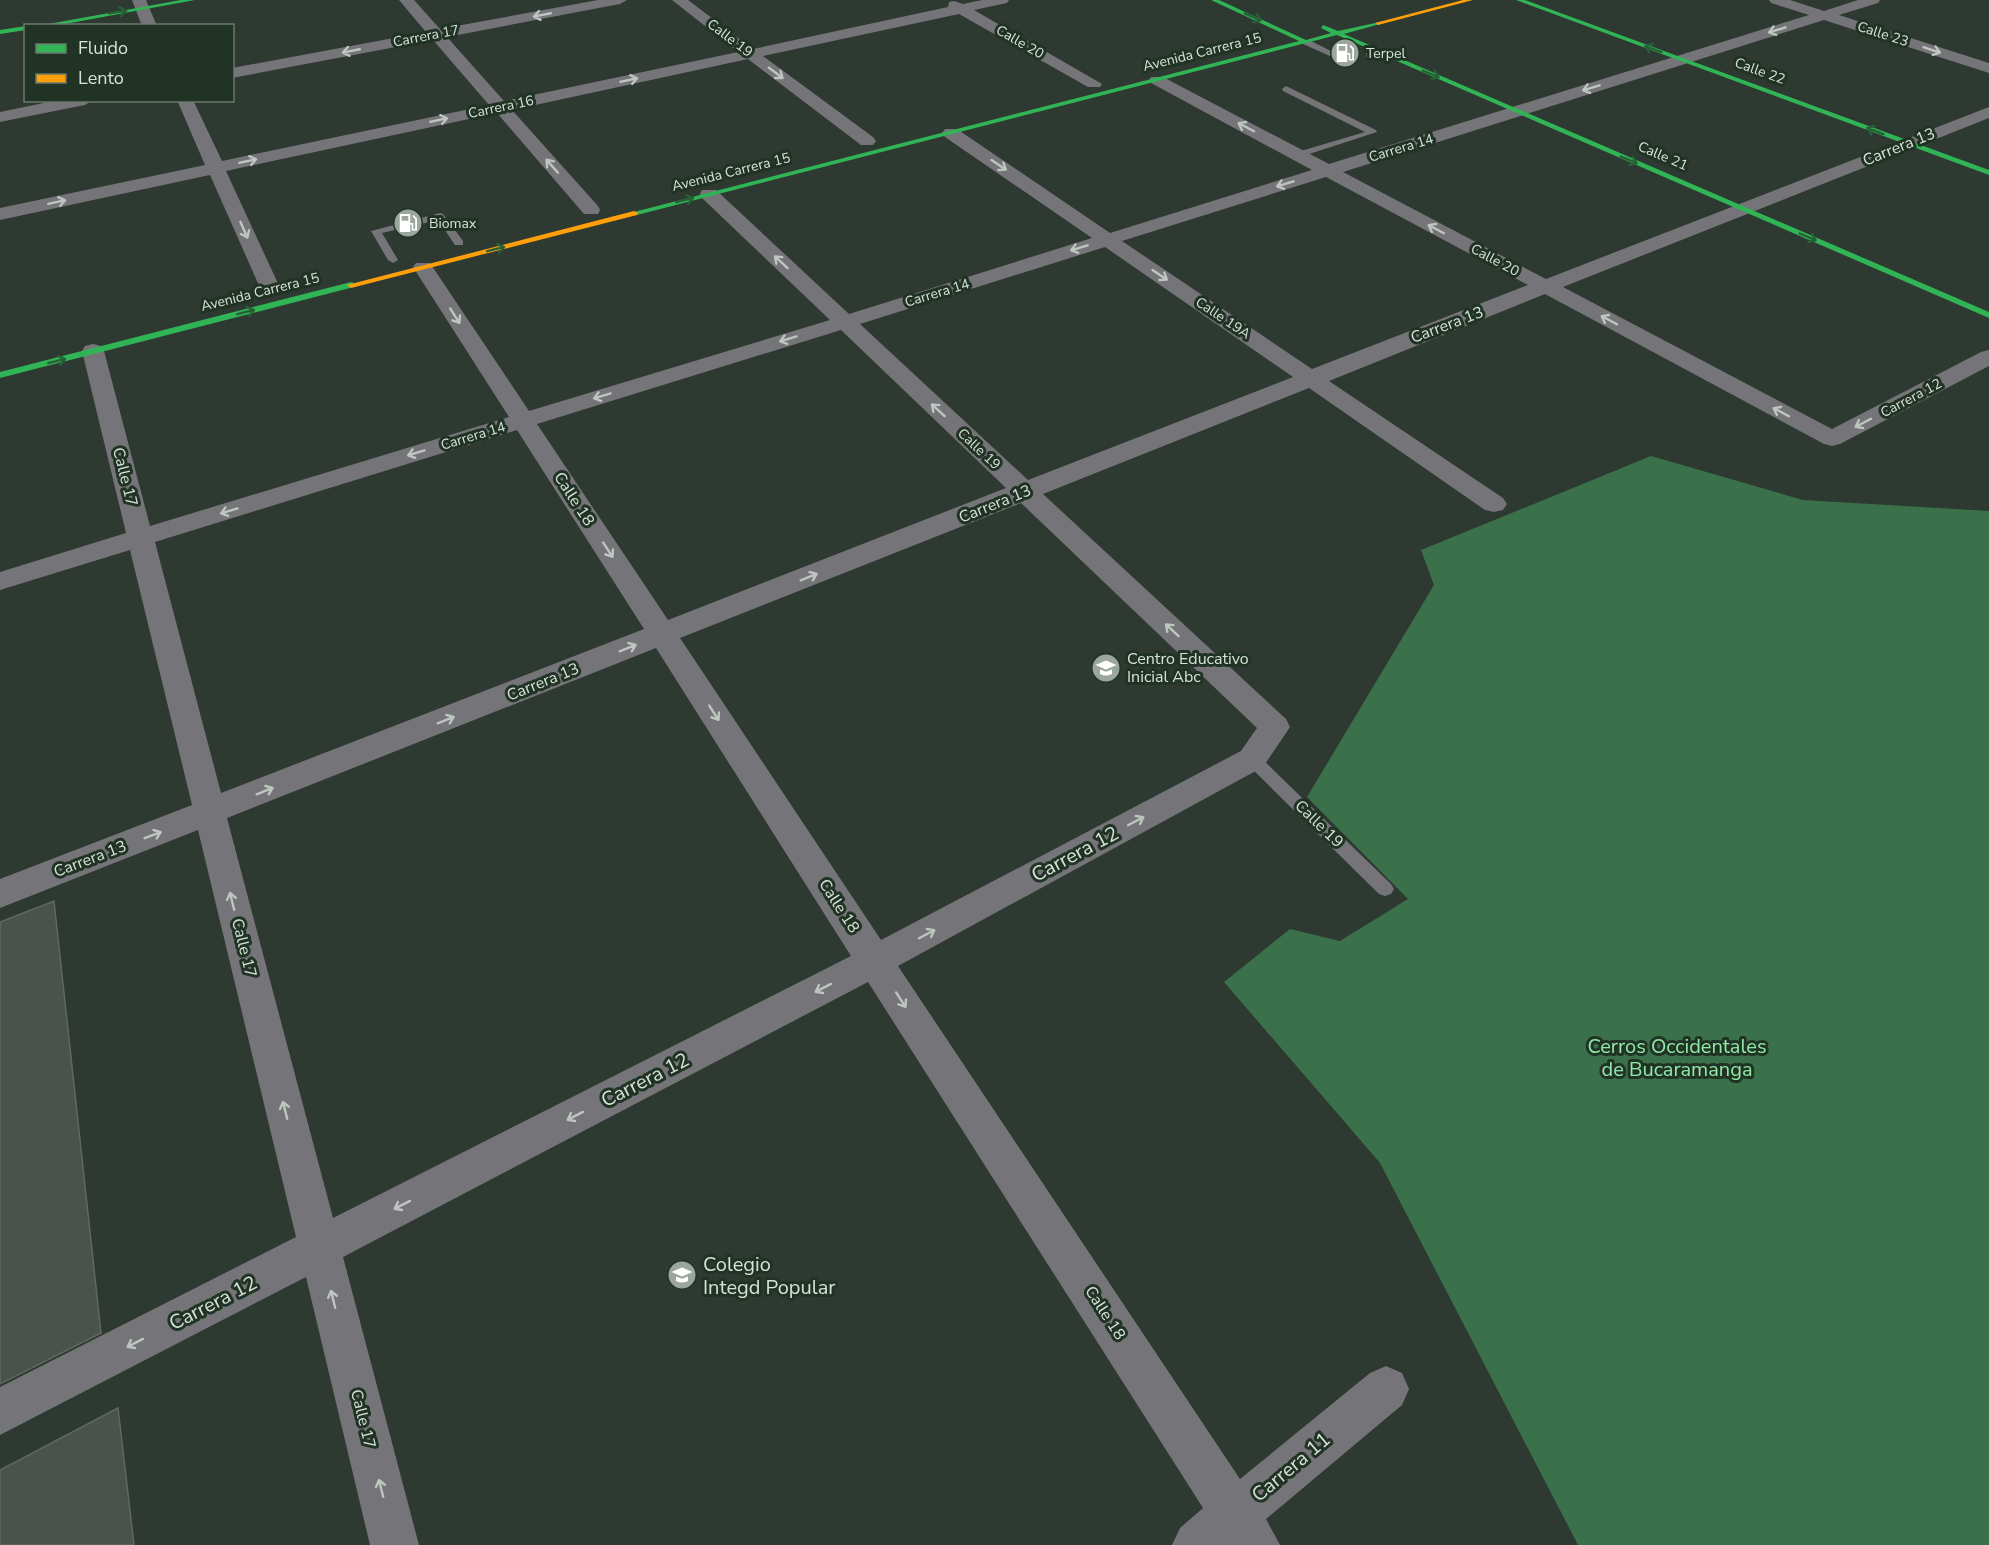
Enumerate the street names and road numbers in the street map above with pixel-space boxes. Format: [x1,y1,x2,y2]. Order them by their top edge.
street label: Calle 19 [703,15,757,61]
street label: Calle 23 [1855,17,1911,51]
street label: Carrera 17 [391,20,461,52]
street label: Calle 20 [992,21,1048,63]
street label: Avenida Carrera 15 [1141,28,1263,76]
street label: Calle 22 [1732,53,1788,89]
street label: Carrera 16 [466,91,536,123]
street label: Carrera 13 [1860,123,1938,171]
street label: Carrera 14 [1366,129,1436,167]
street label: Calle 21 [1635,137,1691,175]
street label: Avenida Carrera 15 [670,148,792,196]
street label: Calle 20 [1467,239,1523,281]
street label: Avenida Carrera 15 [199,268,321,316]
street label: Carrera 14 [902,274,972,312]
street label: Calle 19A [1192,293,1254,343]
street label: Carrera 13 [1407,301,1487,349]
street label: Carrera 12 [1877,374,1945,422]
street label: Carrera 14 [438,417,508,455]
street label: Calle 19 [953,424,1005,474]
street label: Calle 17 [107,445,143,509]
street label: Calle 18 [548,468,600,530]
street label: Carrera 13 [956,480,1034,528]
street label: Carrera 13 [504,658,582,706]
street label: Calle 19 [1290,795,1348,853]
street label: Carrera 12 [1027,820,1123,888]
street label: Carrera 13 [50,835,130,883]
street label: Calle 18 [813,875,865,937]
street label: Calle 17 [226,916,262,980]
street label: Carrera 12 [596,1046,694,1114]
street label: Carrera 12 [164,1269,262,1337]
street label: Calle 18 [1079,1282,1131,1344]
street label: Calle 17 [345,1387,381,1451]
street label: Carrera 11 [1246,1426,1336,1508]

